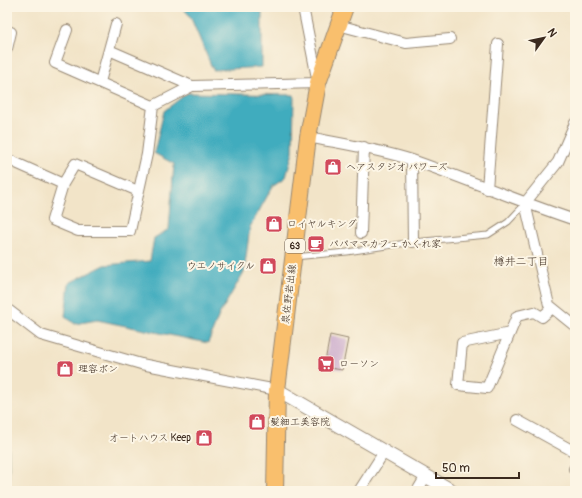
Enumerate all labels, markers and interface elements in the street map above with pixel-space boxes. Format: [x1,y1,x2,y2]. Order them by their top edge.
north arrow [524,18,564,58]
text: N [544,26,560,40]
shop icon: ヘアスタジオ パワーズ [323,157,343,177]
place label: ヘアスタジオ パワーズ [346,161,448,173]
shop icon: ロイヤルキング [264,214,284,234]
place label: ロイヤルキング [287,218,357,230]
cafe icon: パパママカフェ かくれ家 [306,234,326,254]
place label: パパママカフェ かくれ家 [329,238,441,250]
road number: 63 [285,239,305,253]
district label: 樽井二丁目 [494,255,549,268]
shop icon: ウエノサイクル [258,256,278,276]
place label: ウエノサイクル [187,260,255,272]
street label: 泉佐野岩出線 [279,263,299,325]
supermarket icon: ローソン [316,354,336,374]
place label: ローソン [339,358,379,370]
shop icon: 理容ボン [55,359,75,379]
place label: 理容ボン [78,363,118,375]
shop icon: 髪細工美容院 [247,412,267,432]
place label: 髪細工美容院 [270,416,330,428]
shop icon: オートハウス Keep [194,428,214,448]
place label: オートハウス Keep [109,432,191,444]
scale bar [436,454,519,480]
text: 50 m [442,461,470,476]

